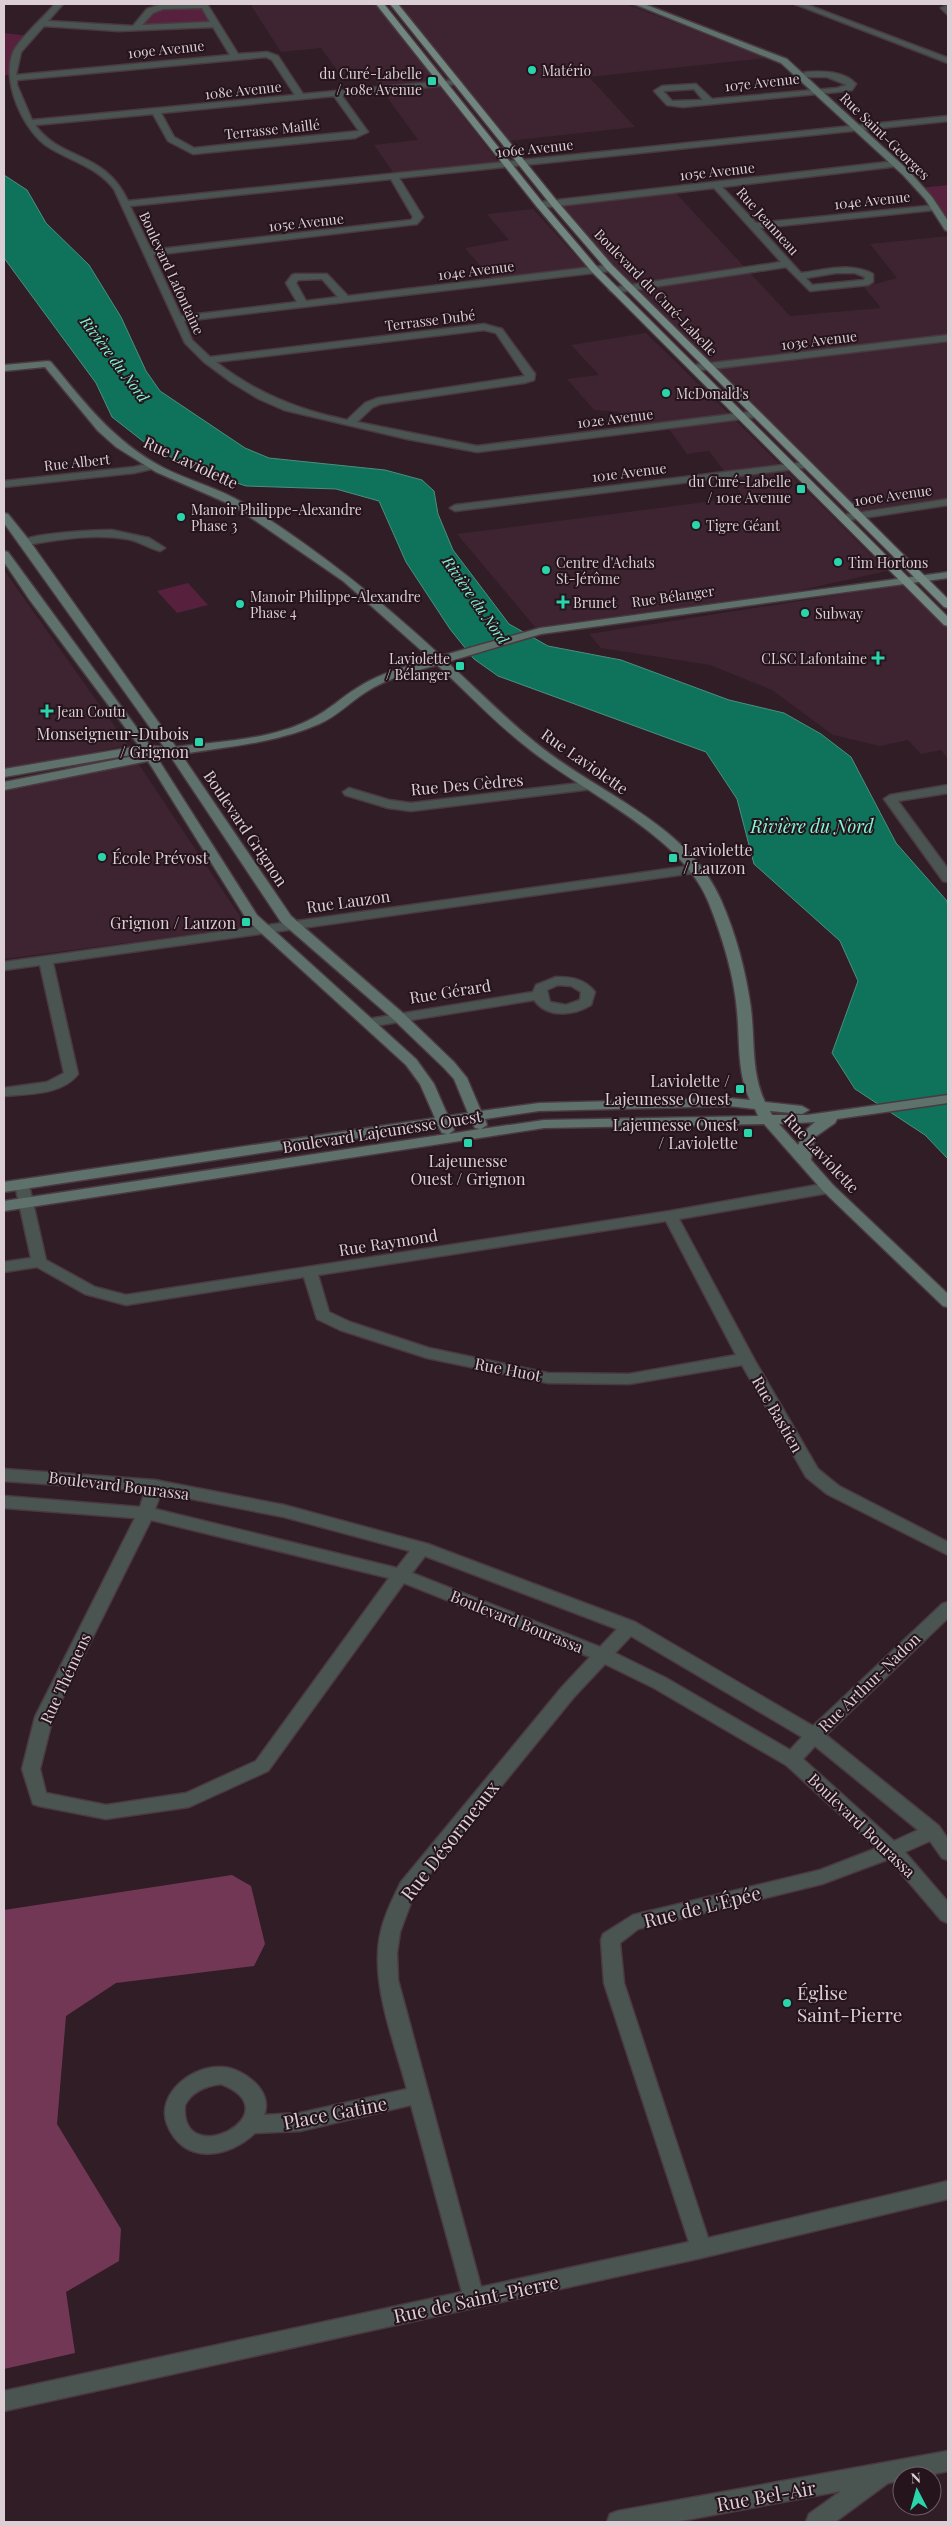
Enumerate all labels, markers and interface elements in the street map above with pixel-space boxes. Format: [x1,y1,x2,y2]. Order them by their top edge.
street label: 109e Avenue [127,36,205,62]
place label: Matério [542,61,591,80]
place label: du Curé-Labelle / 108e Avenue [319,64,422,99]
marker: Matério [526,64,538,76]
street label: 107e Avenue [723,69,801,95]
marker: du Curé-Labelle / 108e Avenue [426,75,438,87]
street label: 108e Avenue [204,77,282,103]
street label: Rue Saint-Georges [836,88,934,184]
street label: Terrasse Maillé [223,115,321,143]
street label: 106e Avenue [496,135,574,161]
street label: 105e Avenue [678,158,756,184]
street label: Rue Jeanneau [732,183,804,259]
street label: 104e Avenue [833,187,911,213]
street label: Boulevard Lafontaine [135,208,209,338]
street label: 105e Avenue [267,209,345,235]
street label: Boulevard du Curé-Labelle [590,224,722,360]
street label: 104e Avenue [437,256,515,284]
street label: Terrasse Dubé [384,305,476,335]
water label: Rivière du Nord [76,311,154,407]
street label: 103e Avenue [780,326,858,354]
place label: McDonald's [676,384,749,403]
marker: McDonald's [660,387,672,399]
street label: 102e Avenue [576,404,654,432]
street label: Rue Laviolette [141,431,241,493]
street label: Rue Albert [43,449,112,475]
street label: 101e Avenue [591,458,667,486]
place label: du Curé-Labelle / 101e Avenue [688,472,791,507]
street label: 100e Avenue [853,480,933,510]
marker: du Curé-Labelle / 101e Avenue [795,483,807,495]
place label: Manoir Philippe-Alexandre Phase 3 [191,500,362,535]
marker: Manoir Philippe-Alexandre Phase 3 [175,511,187,523]
place label: Tigre Géant [706,516,781,535]
marker: Tigre Géant [690,519,702,531]
water label: Rivière du Nord [438,552,514,648]
place label: Centre d'Achats St-Jérôme [556,553,655,588]
place label: Tim Hortons [848,553,928,572]
marker: Tim Hortons [832,556,844,568]
marker: Centre d'Achats St-Jérôme [540,564,552,576]
street label: Rue Bélanger [630,581,716,611]
place label: Manoir Philippe-Alexandre Phase 4 [250,587,421,622]
place label: Brunet [573,593,617,612]
marker: Brunet [557,596,569,608]
marker: Manoir Philippe-Alexandre Phase 4 [234,598,246,610]
place label: Subway [815,604,863,623]
marker: Subway [799,607,811,619]
place label: Laviolette / Bélanger [386,649,451,684]
place label: CLSC Lafontaine [761,649,867,668]
marker: CLSC Lafontaine [871,651,885,665]
marker: Laviolette / Bélanger [454,660,466,672]
place label: Jean Coutu [56,702,126,721]
marker: Jean Coutu [41,705,53,717]
place label: Monseigneur-Dubois / Grignon [37,723,189,762]
street label: Rue Laviolette [537,723,633,799]
marker: Monseigneur-Dubois / Grignon [193,736,205,748]
street label: Boulevard Grignon [199,766,293,890]
street label: Rue Des Cèdres [410,769,524,799]
water label: Rivière du Nord [750,814,875,838]
place label: Laviolette / Lauzon [683,839,753,878]
place label: École Prévost [112,847,208,868]
marker: École Prévost [96,851,108,863]
marker: Laviolette / Lauzon [667,852,679,864]
street label: Rue Lauzon [305,885,392,917]
place label: Grignon / Lauzon [110,912,236,933]
marker: Grignon / Lauzon [240,916,252,928]
street label: Rue Gérard [408,974,492,1008]
place label: Laviolette / Lajeunesse Ouest [605,1070,730,1109]
marker: Laviolette / Lajeunesse Ouest [734,1083,746,1095]
street label: Boulevard Lajeunesse Ouest [281,1105,483,1157]
street label: Rue Laviolette [780,1109,864,1197]
place label: Lajeunesse Ouest / Laviolette [613,1114,738,1153]
marker: Lajeunesse Ouest / Laviolette [742,1127,754,1139]
marker: Lajeunesse Ouest / Grignon [462,1137,474,1149]
place label: Lajeunesse Ouest / Grignon [410,1150,526,1189]
street label: Rue Raymond [337,1224,439,1260]
street label: Rue Huot [473,1352,543,1386]
street label: Rue Bastien [748,1372,809,1456]
street label: Boulevard Bourassa [47,1466,191,1504]
street label: Boulevard Bourassa [447,1585,587,1657]
street label: Rue Arthur-Nadon [814,1628,925,1736]
street label: Rue Thémens [35,1629,95,1727]
street label: Boulevard Bourassa [804,1768,920,1882]
street label: Rue Désormeaux [394,1775,504,1905]
street label: Rue de L'Épée [641,1879,763,1933]
place label: Église Saint-Pierre [797,1979,902,2027]
marker: Église Saint-Pierre [781,1997,793,2009]
street label: Place Gatine [281,2089,389,2135]
street label: Rue de Saint-Pierre [391,2268,561,2328]
north arrow [892,2466,942,2516]
text: N [910,2468,922,2488]
street label: Rue Bel-Air [714,2473,818,2516]

